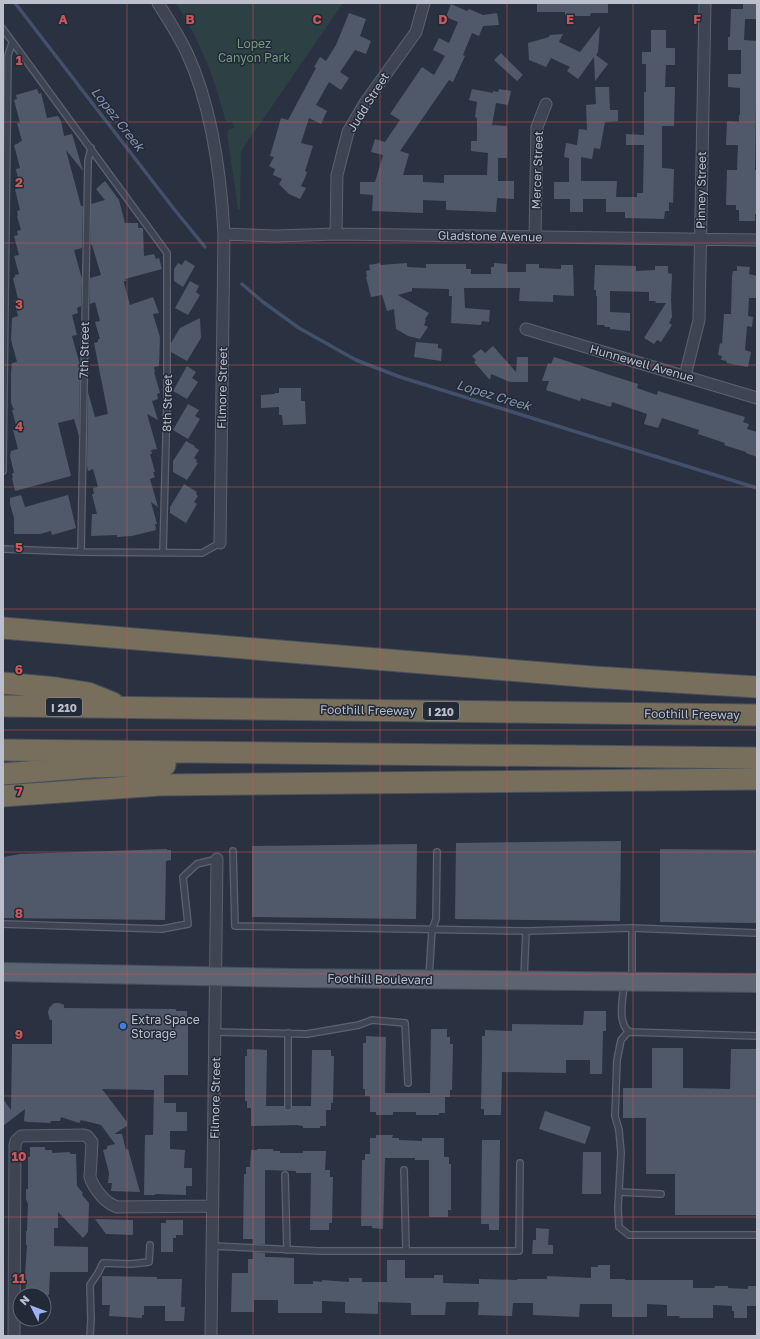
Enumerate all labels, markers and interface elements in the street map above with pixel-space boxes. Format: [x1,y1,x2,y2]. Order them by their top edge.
text: A [58,11,68,27]
text: B [185,11,195,27]
text: C [312,11,322,27]
text: D [438,11,448,27]
text: E [566,11,574,27]
text: F [693,11,701,27]
park label: Lopez Canyon Park [218,36,290,65]
text: 1 [16,52,23,68]
street label: Judd Street [344,69,392,134]
water label: Lopez Creek [88,84,149,155]
street label: Mercer Street [528,130,546,210]
street label: Pinney Street [693,151,709,229]
text: 2 [15,174,23,190]
street label: Gladstone Avenue [438,228,542,244]
text: 3 [15,296,23,312]
street label: 7th Street [76,321,92,379]
street label: Hunnewell Avenue [588,341,696,385]
street label: Filmore Street [214,347,230,429]
street label: 8th Street [159,374,175,432]
water label: Lopez Creek [455,376,535,414]
text: 4 [15,418,23,434]
text: 5 [15,539,23,555]
text: 6 [15,661,23,677]
road number: I 210 [46,698,82,716]
street label: Foothill Freeway [320,702,416,718]
road number: I 210 [423,702,459,720]
street label: Foothill Freeway [644,706,740,722]
text: 7 [15,783,23,799]
text: 8 [15,905,23,921]
street label: Foothill Boulevard [327,971,433,987]
place label: Extra Space Storage [131,1012,200,1041]
marker: Extra Space Storage [118,1021,128,1031]
text: 9 [15,1026,23,1042]
street label: Filmore Street [207,1057,223,1139]
text: 10 [11,1148,27,1164]
text: 11 [12,1270,26,1286]
north arrow [12,1287,52,1327]
text: N [17,1293,32,1307]

